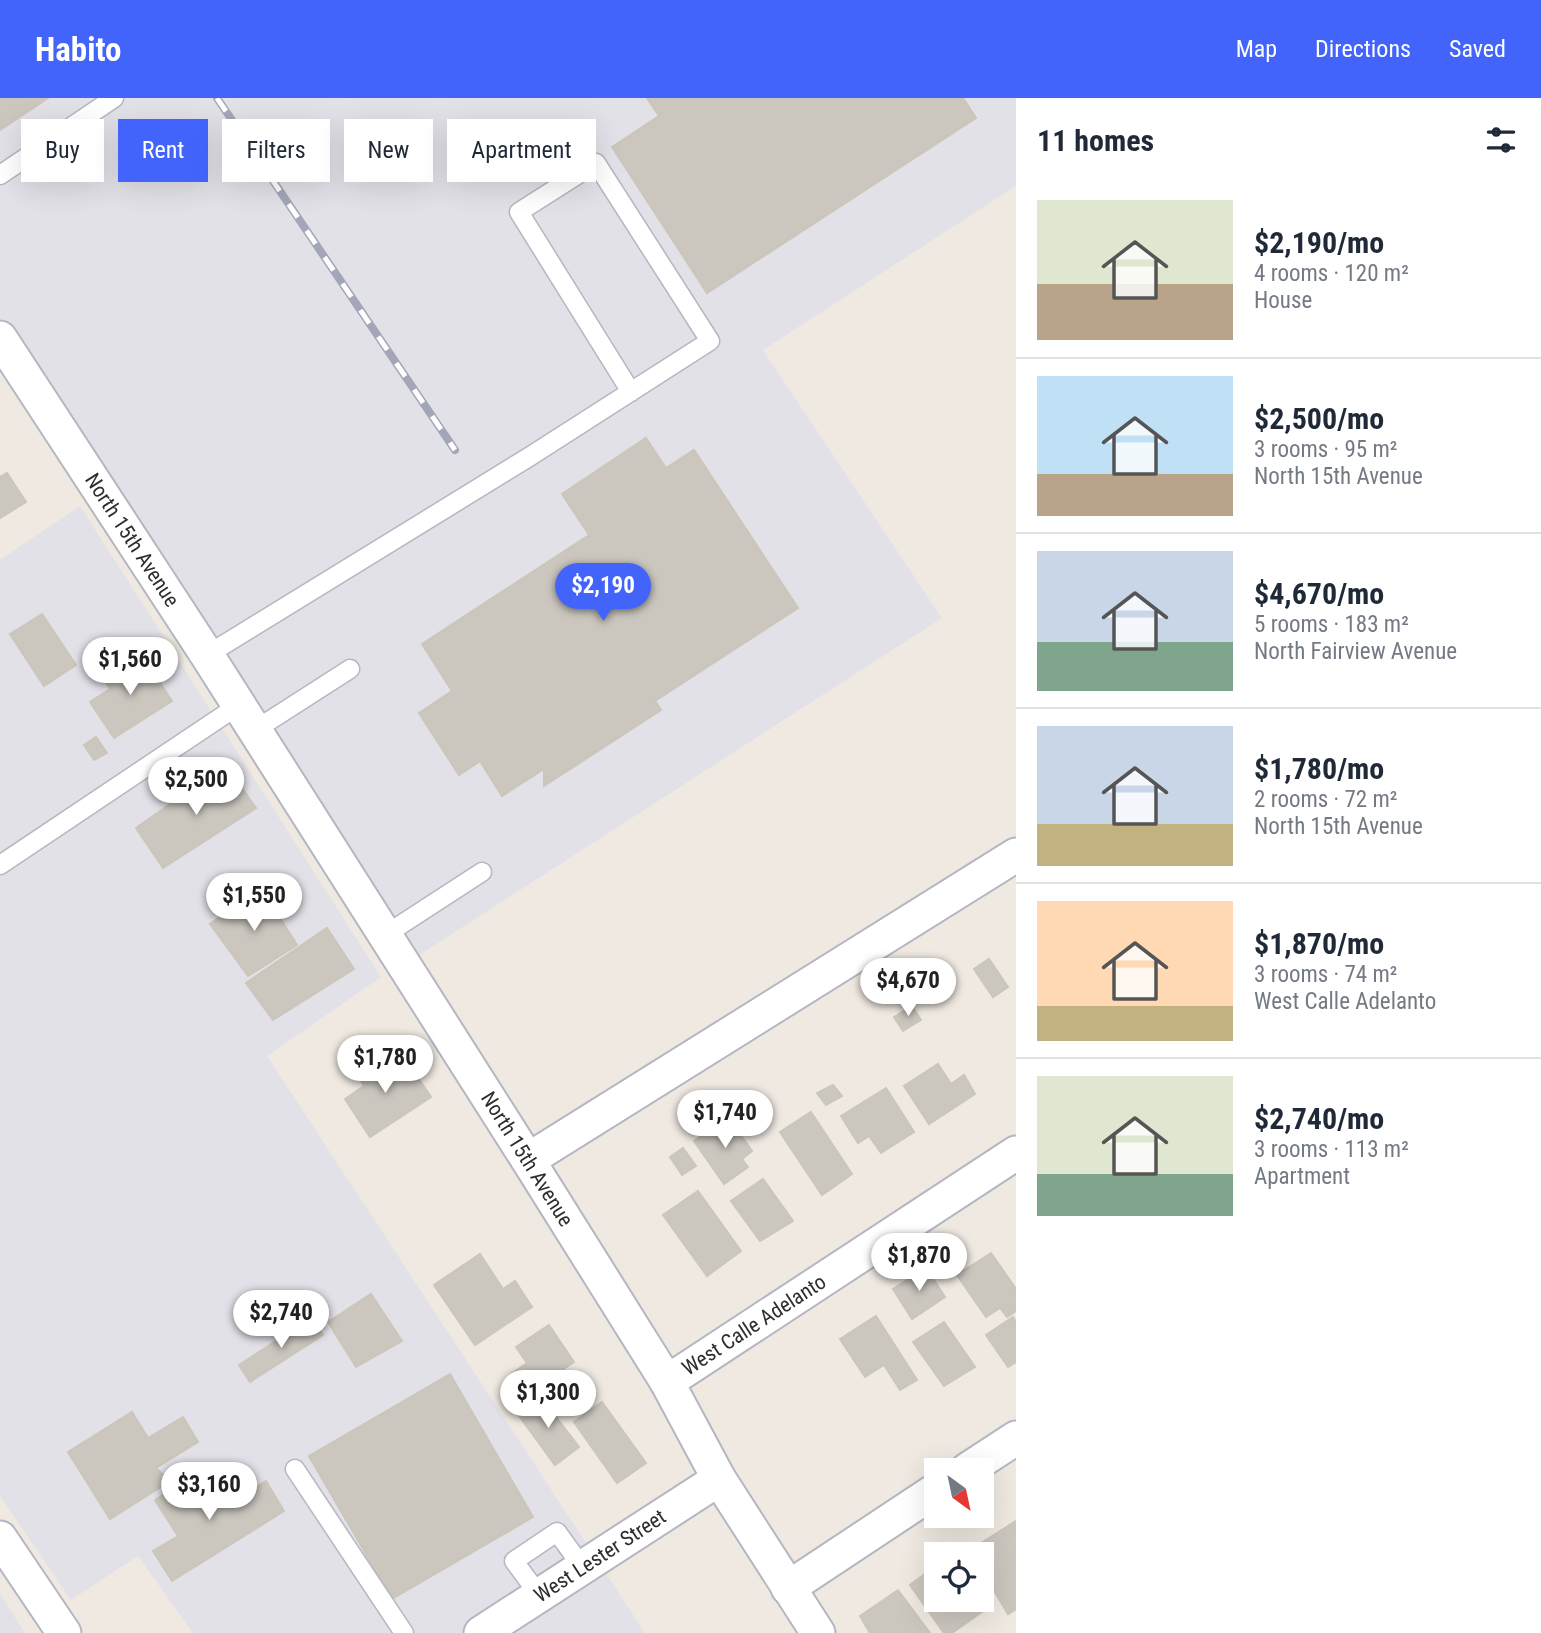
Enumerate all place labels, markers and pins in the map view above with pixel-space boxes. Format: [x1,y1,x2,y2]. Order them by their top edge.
pin: $2,190 [546,564,660,623]
pin: $1,560 [73,638,187,697]
pin: $2,500 [139,758,253,817]
pin: $1,550 [197,874,311,933]
pin: $4,670 [851,958,965,1018]
pin: $1,780 [328,1035,442,1095]
pin: $1,740 [668,1090,782,1150]
pin: $1,870 [862,1234,976,1293]
pin: $2,740 [224,1290,338,1350]
pin: $1,300 [491,1370,605,1430]
pin: $3,160 [152,1462,266,1522]

